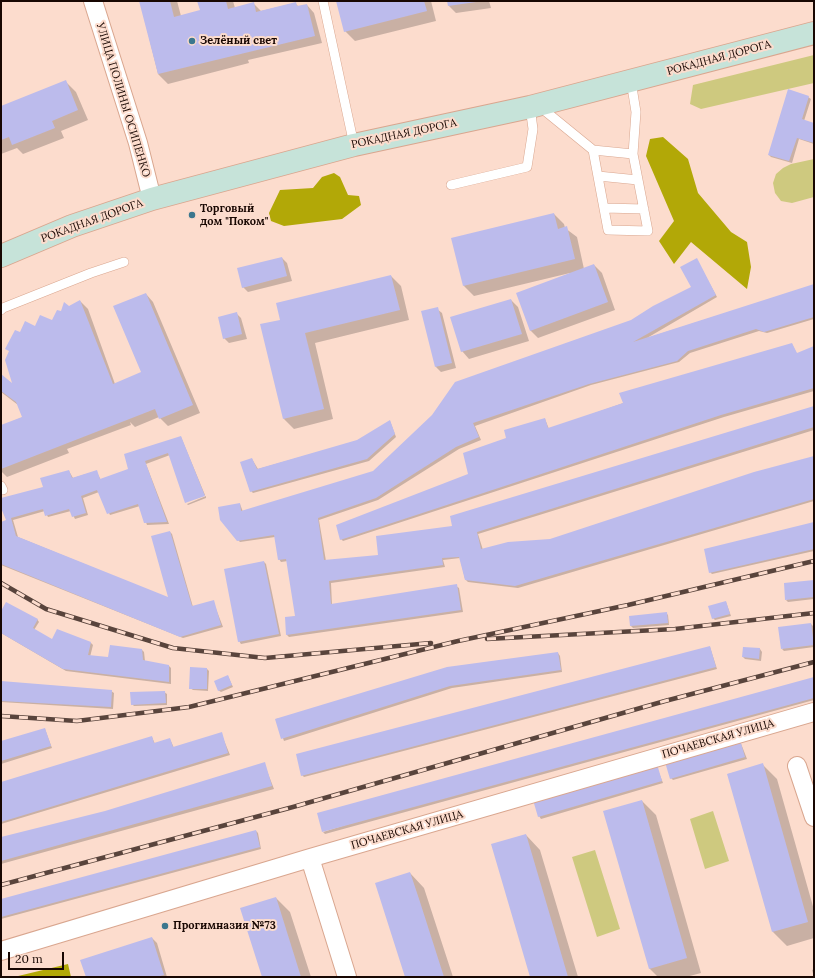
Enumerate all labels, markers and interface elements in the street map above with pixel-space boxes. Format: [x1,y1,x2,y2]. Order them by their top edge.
street label: УЛИЦА ПОЛИНЫ ОСИПЕНКО [93,21,153,179]
place label: Зелёный свет [200,34,277,48]
marker: Зелёный свет [187,36,197,46]
street label: РОКАДНАЯ ДОРОГА [665,38,773,78]
street label: РОКАДНАЯ ДОРОГА [350,116,458,152]
street label: РОКАДНАЯ ДОРОГА [39,196,145,246]
place label: Торговый дом "Поком" [200,202,268,228]
marker: Торговый дом "Поком" [187,210,197,220]
street label: ПОЧАЕВСКАЯ УЛИЦА [660,717,776,761]
street label: ПОЧАЕВСКАЯ УЛИЦА [349,808,465,852]
place label: Прогимназия №73 [173,919,276,933]
marker: Прогимназия №73 [160,921,170,931]
scale bar [10,944,66,970]
text: 20 m [15,951,43,966]

